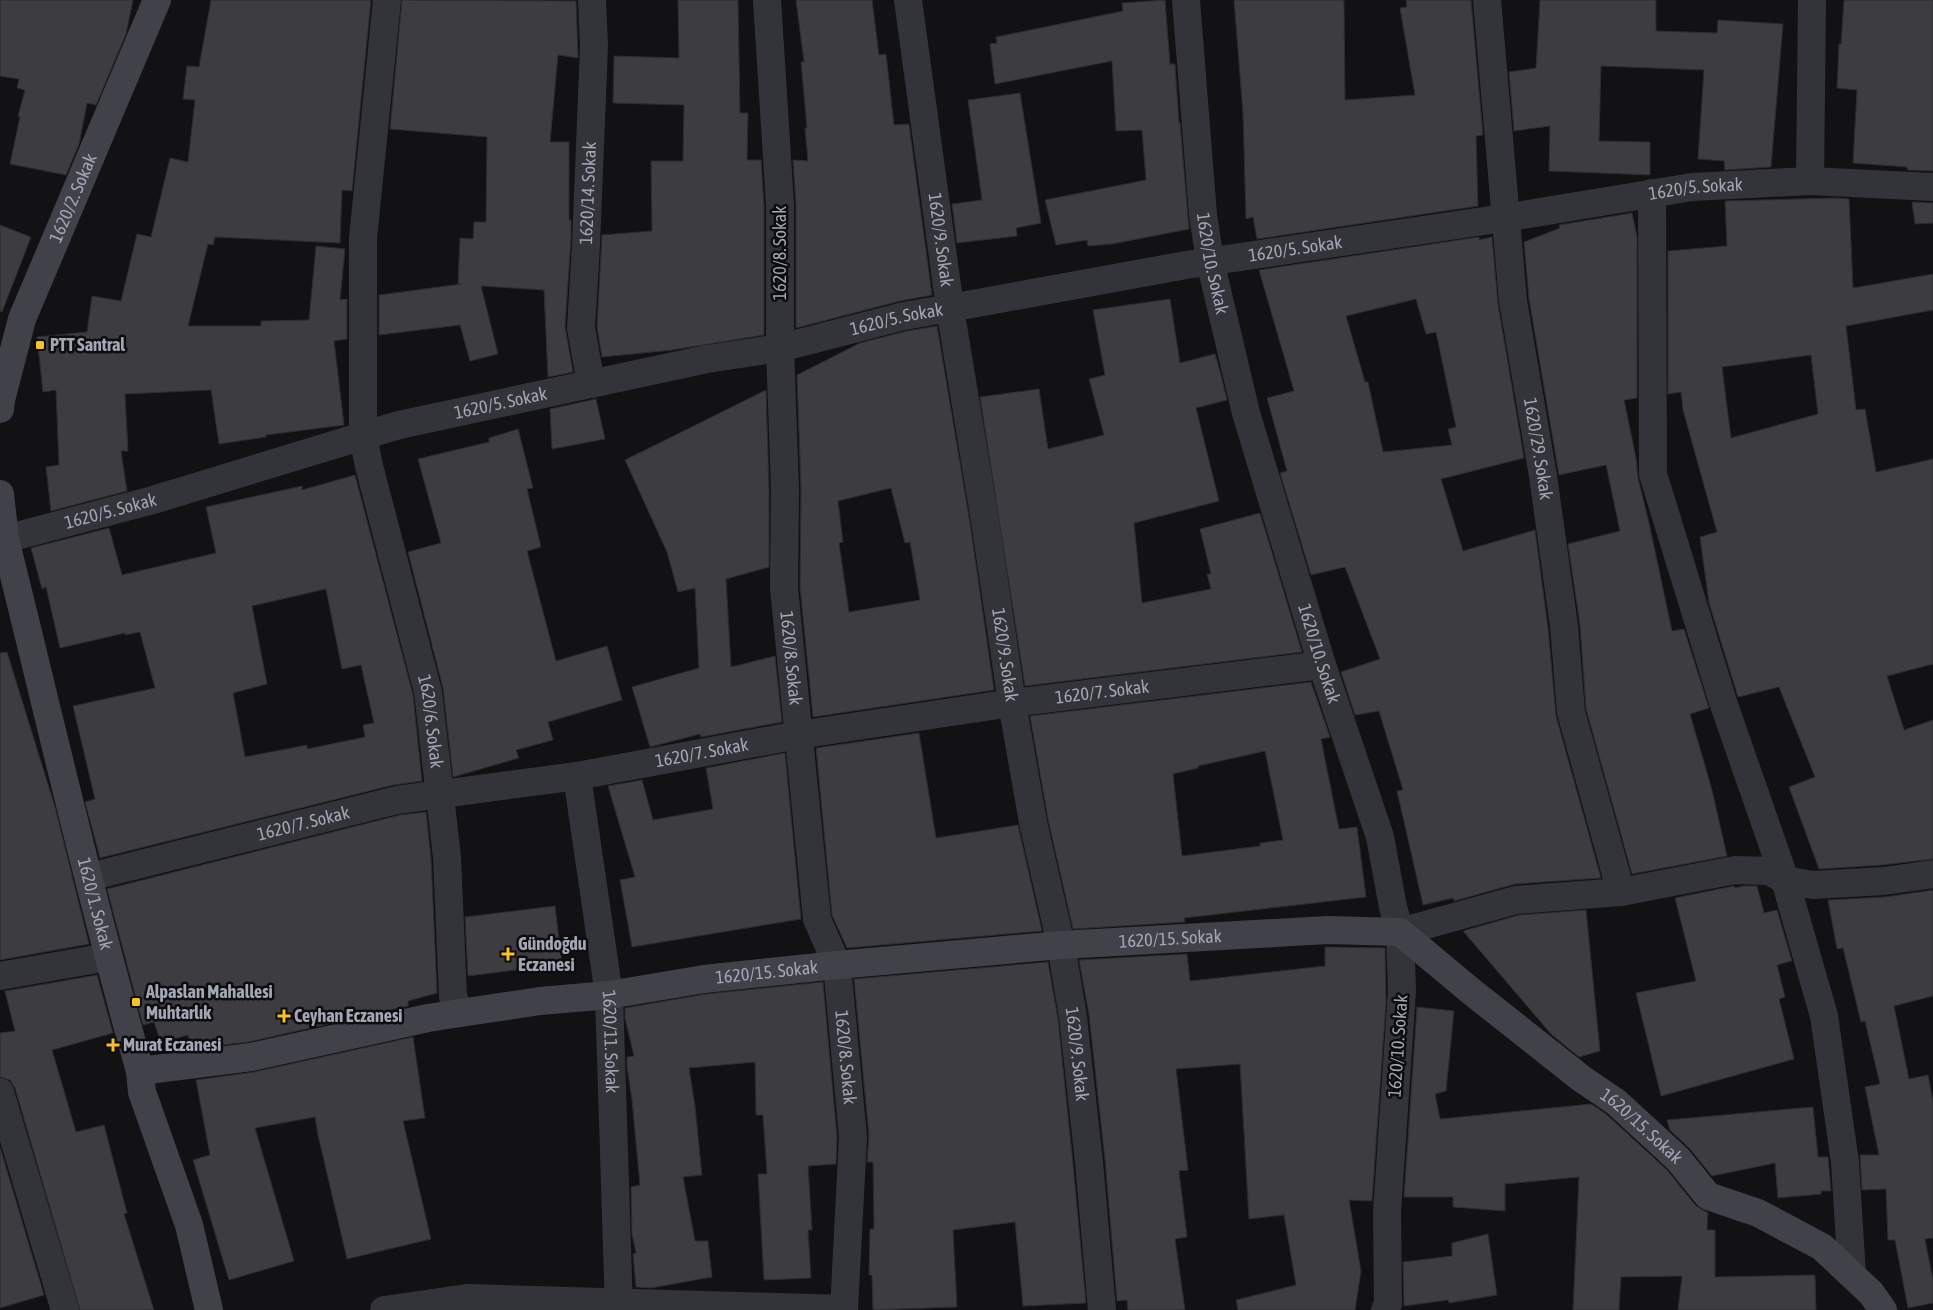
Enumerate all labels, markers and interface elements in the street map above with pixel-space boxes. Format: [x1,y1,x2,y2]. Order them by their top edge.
street label: 1620/14. Sokak [575,141,600,245]
street label: 1620/2. Sokak [45,150,101,245]
street label: 1620/5. Sokak [1647,173,1743,204]
street label: 1620/9. Sokak [924,192,958,288]
street label: 1620/8. Sokak [769,206,790,300]
street label: 1620/10. Sokak [1193,211,1233,316]
street label: 1620/5. Sokak [1247,231,1344,266]
street label: 1620/5. Sokak [848,298,944,339]
place label: PTT Santral [50,334,125,355]
marker: PTT Santral [34,339,46,351]
street label: 1620/5. Sokak [452,383,549,423]
street label: 1620/29. Sokak [1520,396,1557,501]
street label: 1620/5. Sokak [62,489,159,533]
street label: 1620/10. Sokak [1294,601,1345,706]
street label: 1620/9. Sokak [988,607,1023,703]
street label: 1620/8. Sokak [776,610,807,706]
street label: 1620/6. Sokak [414,672,448,770]
street label: 1620/7. Sokak [1054,675,1150,708]
street label: 1620/7. Sokak [653,733,750,771]
street label: 1620/7. Sokak [255,801,352,845]
street label: 1620/1. Sokak [74,855,118,952]
street label: 1620/15. Sokak [1118,925,1222,952]
place label: Gündoğdu Eczanesi [518,933,587,975]
marker: Gündoğdu Eczanesi [502,948,514,960]
street label: 1620/15. Sokak [714,956,819,988]
place label: Alpaslan Mahallesi Muhtarlık [145,981,273,1023]
street label: 1620/11. Sokak [598,989,623,1093]
street label: 1620/10. Sokak [1383,994,1412,1098]
marker: Alpaslan Mahallesi Muhtarlık [130,996,142,1008]
place label: Ceyhan Eczanesi [294,1005,402,1026]
street label: 1620/9. Sokak [1062,1005,1093,1102]
street label: 1620/8. Sokak [831,1009,861,1105]
marker: Ceyhan Eczanesi [278,1010,290,1022]
place label: Murat Eczanesi [123,1034,221,1055]
marker: Murat Eczanesi [107,1039,119,1051]
street label: 1620/15. Sokak [1597,1084,1687,1168]

